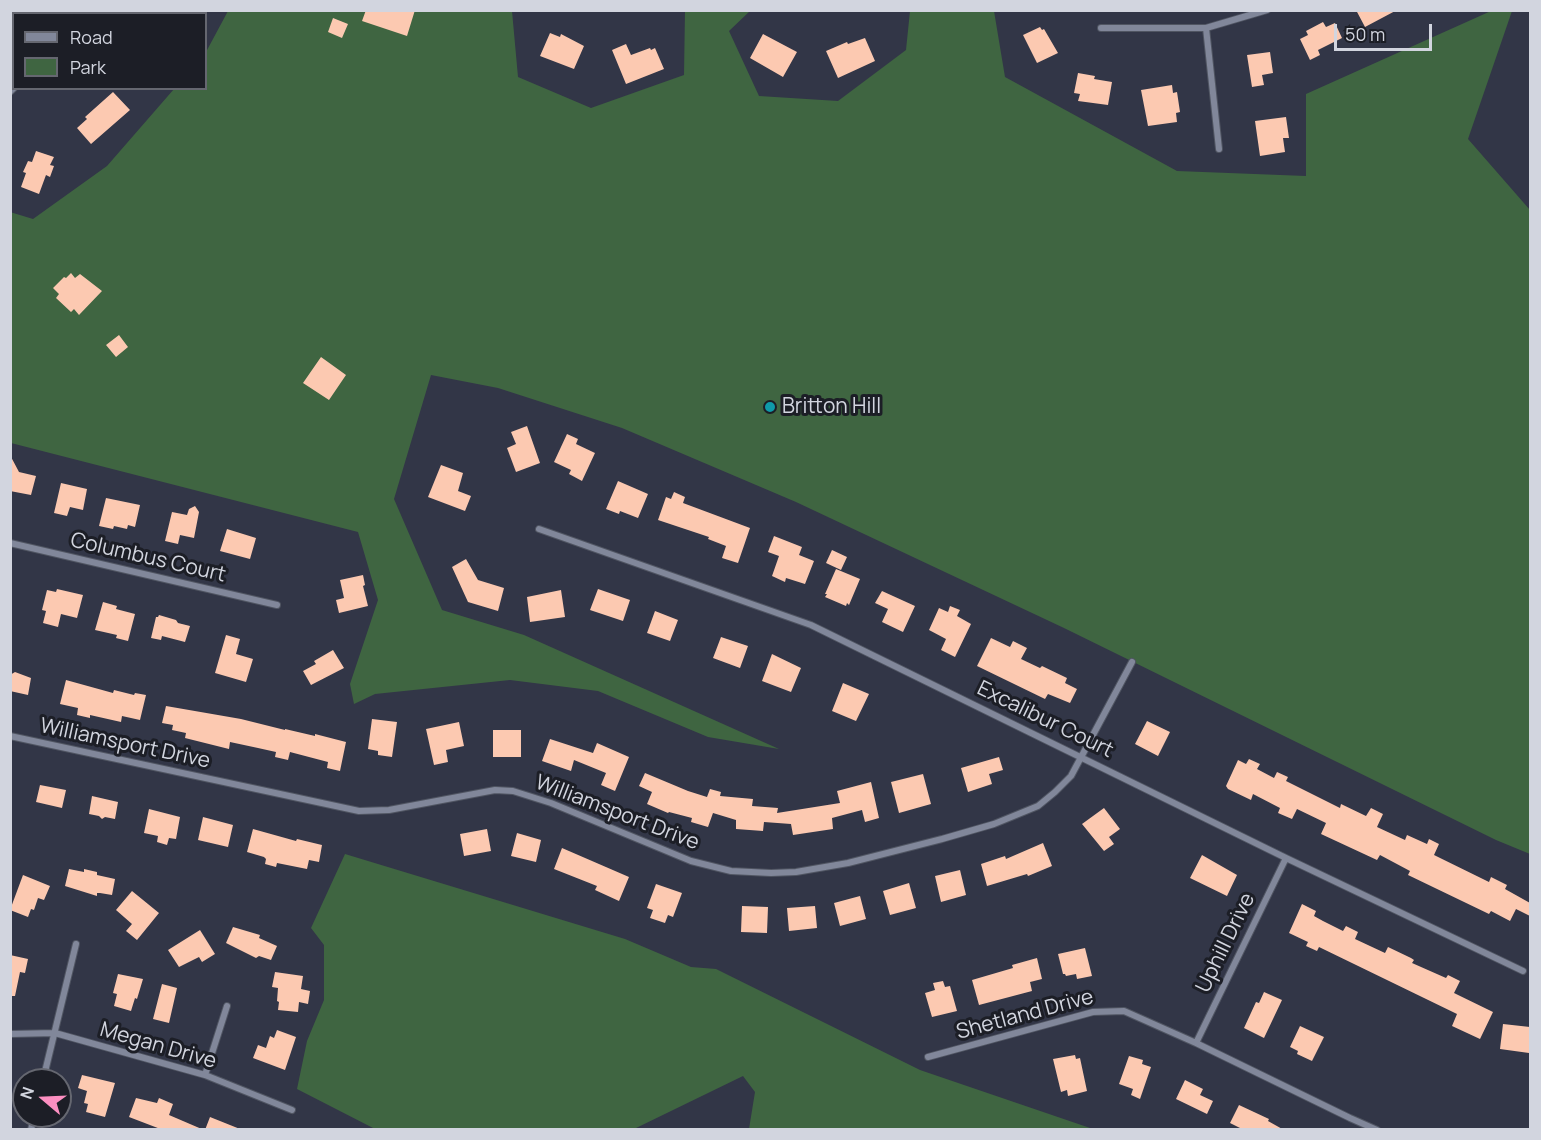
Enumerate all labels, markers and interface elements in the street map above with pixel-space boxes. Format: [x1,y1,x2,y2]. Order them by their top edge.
legend [12,12,207,90]
scale bar [1337,12,1434,50]
text: 50 m [1345,22,1385,46]
text: Road [70,25,113,49]
text: Park [70,55,106,79]
place label: Britton Hill [782,394,881,420]
marker: Britton Hill [763,400,777,414]
street label: Columbus Court [68,528,228,588]
street label: Excalibur Court [973,676,1117,764]
street label: Williamsport Drive [38,714,212,774]
street label: Williamsport Drive [532,770,702,856]
street label: Uphill Drive [1191,889,1261,997]
street label: Shetland Drive [954,985,1096,1045]
street label: Megan Drive [97,1017,219,1075]
north arrow [12,1068,72,1128]
text: N [15,1084,39,1102]

